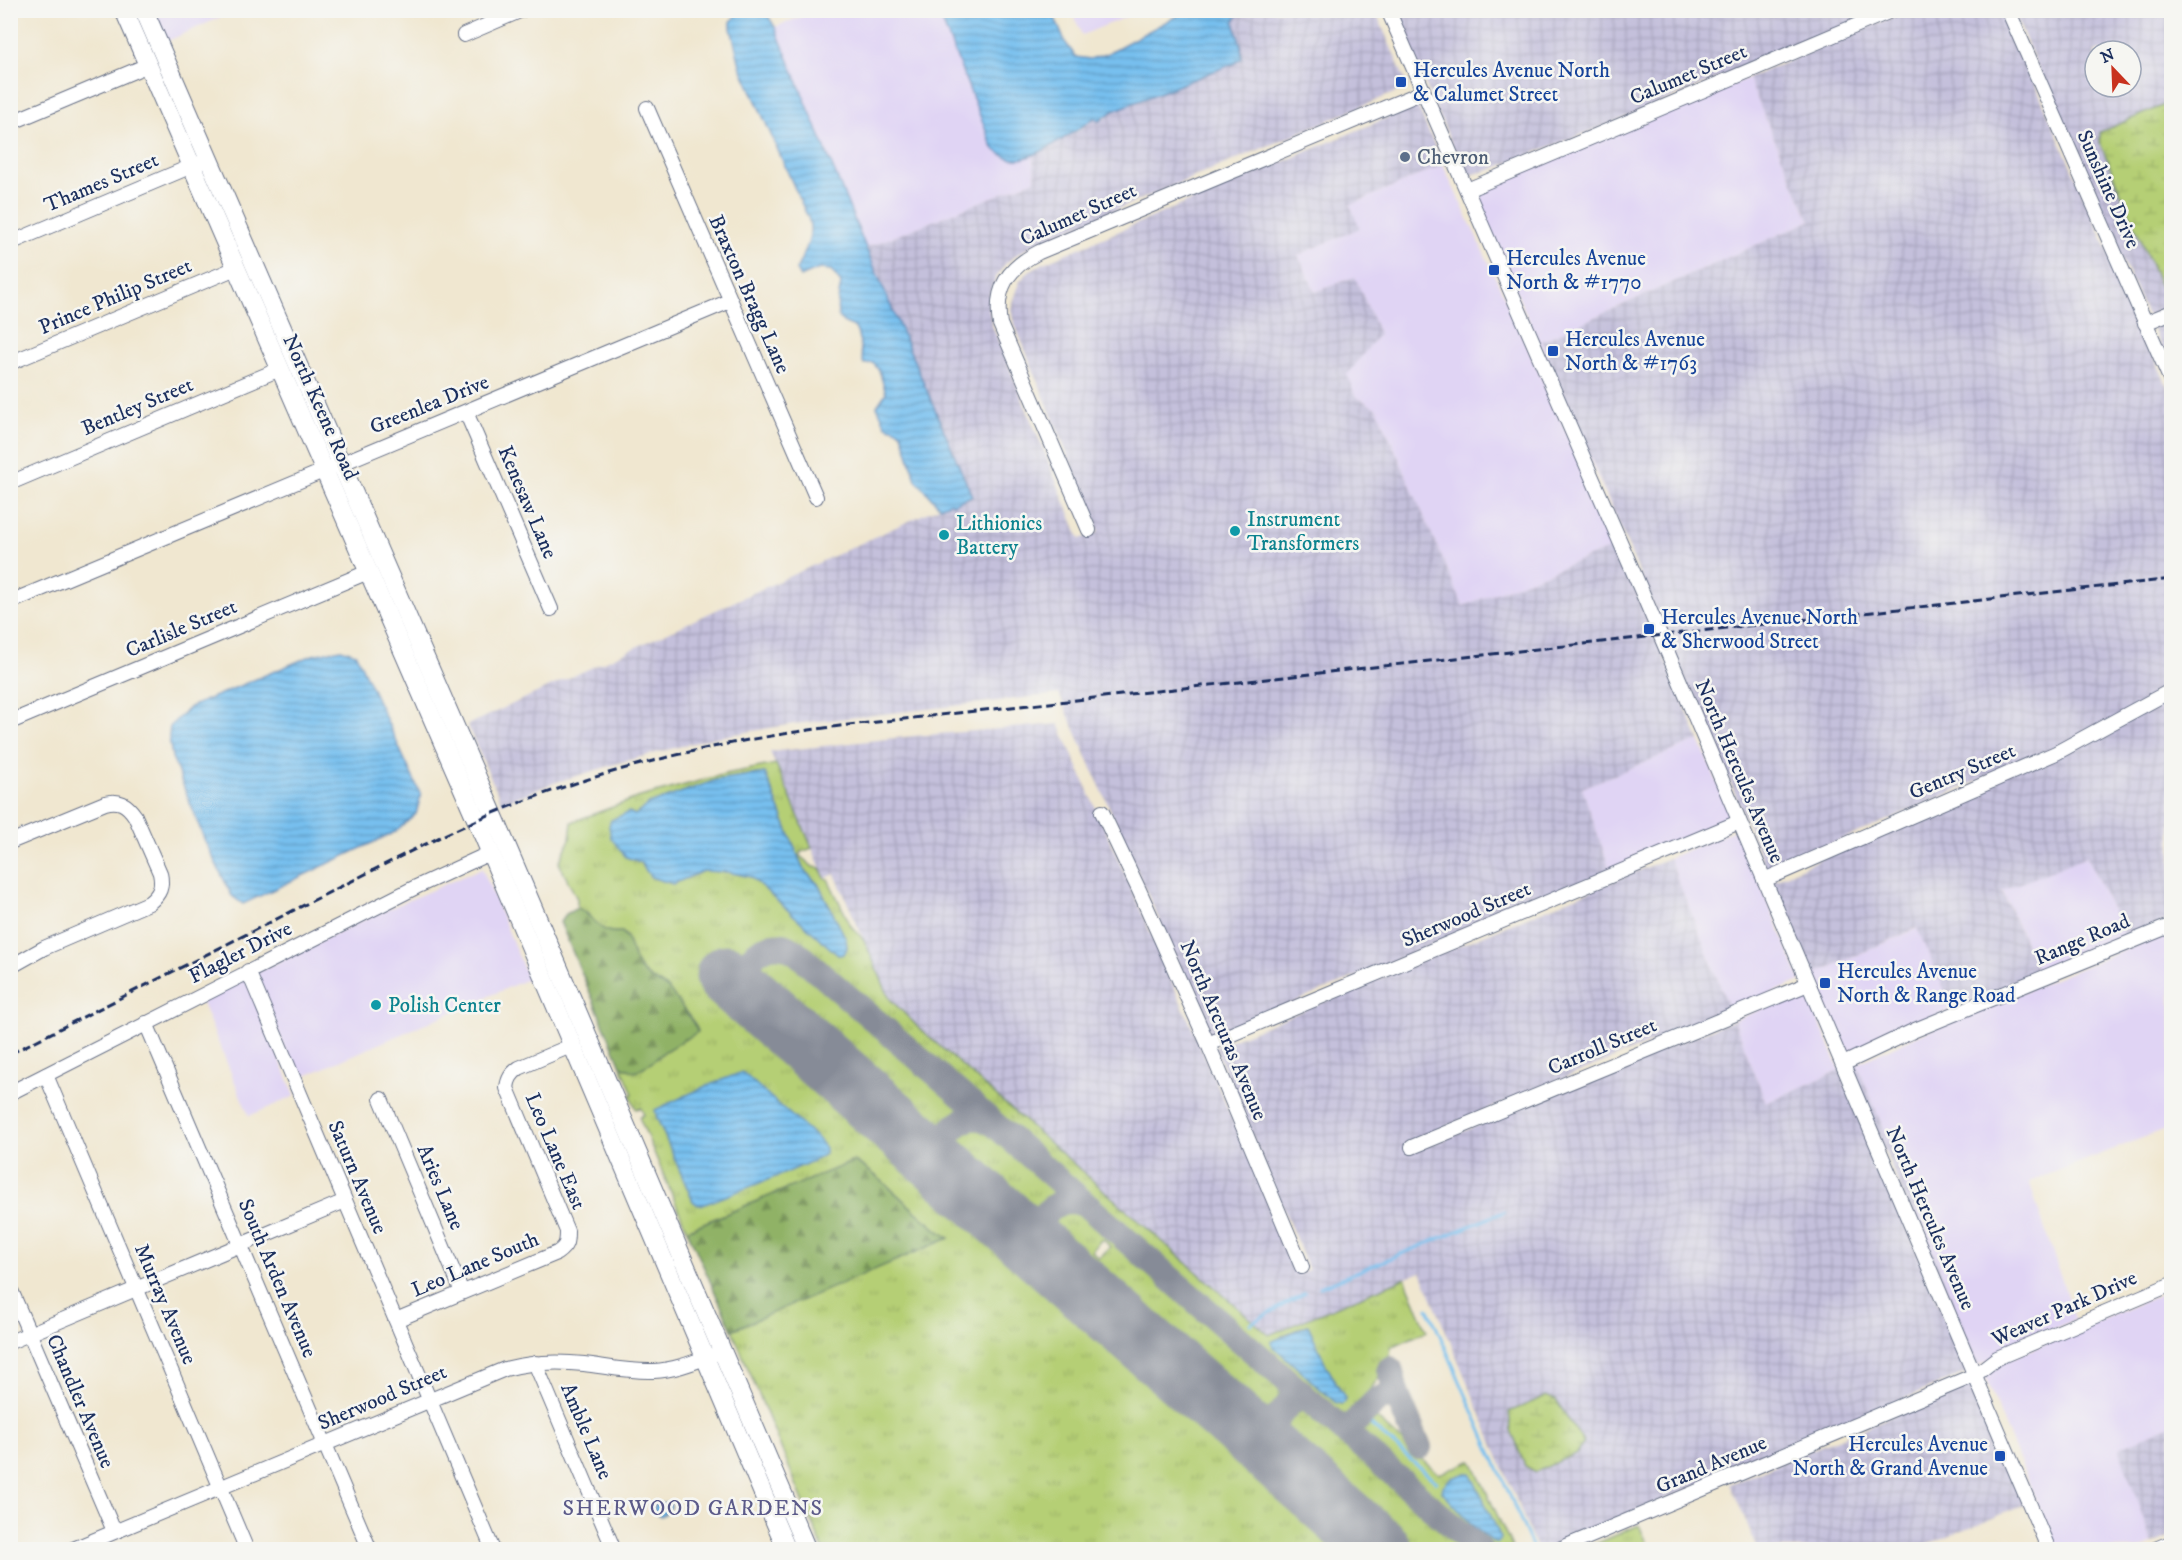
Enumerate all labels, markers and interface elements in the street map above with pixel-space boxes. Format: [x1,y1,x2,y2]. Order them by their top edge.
street label: Calumet Street [1626,39,1751,111]
north arrow [2083,39,2143,99]
text: N [2098,44,2117,68]
place label: Hercules Avenue North & Calumet Street [1413,58,1610,108]
marker: Hercules Avenue North & Calumet Street [1394,75,1408,89]
street label: Sunshine Drive [2071,126,2146,253]
place label: Chevron [1417,145,1489,171]
street label: Thames Street [40,147,163,219]
marker: Chevron [1398,150,1412,164]
street label: Calumet Street [1016,178,1141,252]
street label: Braxton Bragg Lane [702,211,796,378]
place label: Hercules Avenue North & #1770 [1506,246,1646,296]
street label: Prince Philip Street [35,253,196,341]
marker: Hercules Avenue North & #1770 [1487,263,1501,277]
place label: Hercules Avenue North & #1763 [1565,327,1705,377]
street label: North Keene Road [276,331,364,485]
marker: Hercules Avenue North & #1763 [1546,344,1560,358]
street label: Greenlea Drive [366,369,493,441]
street label: Bentley Street [78,372,197,442]
street label: Kenesaw Lane [492,442,563,563]
place label: Instrument Transformers [1247,507,1359,557]
place label: Lithionics Battery [956,511,1042,561]
marker: Instrument Transformers [1228,524,1242,538]
marker: Lithionics Battery [937,528,951,542]
street label: Carlisle Street [122,594,241,664]
place label: Hercules Avenue North & Sherwood Street [1661,605,1858,655]
marker: Hercules Avenue North & Sherwood Street [1642,622,1656,636]
street label: North Hercules Avenue [1689,676,1790,867]
street label: Gentry Street [1905,738,2020,806]
street label: Sherwood Street [1398,876,1535,954]
street label: Range Road [2031,908,2134,972]
street label: Flagler Drive [185,916,297,990]
street label: North Arcturas Avenue [1173,937,1273,1124]
place label: Hercules Avenue North & Range Road [1837,959,2016,1009]
marker: Hercules Avenue North & Range Road [1818,976,1832,990]
place label: Polish Center [388,993,501,1019]
marker: Polish Center [369,998,383,1012]
street label: Carroll Street [1544,1012,1661,1081]
street label: Leo Lane East [519,1089,591,1214]
street label: Saturn Avenue [322,1117,393,1238]
street label: North Hercules Avenue [1880,1123,1981,1314]
street label: Aries Lane [410,1141,470,1234]
street label: South Arden Avenue [232,1195,322,1362]
street label: Leo Lane South [408,1226,543,1303]
street label: Murray Avenue [128,1240,202,1369]
street label: Weaver Park Drive [1987,1265,2141,1353]
street label: Chandler Avenue [40,1330,120,1473]
street label: Sherwood Street [314,1359,451,1437]
street label: Amble Lane [554,1379,618,1484]
street label: Grand Avenue [1652,1430,1771,1500]
place label: Hercules Avenue North & Grand Avenue [1792,1432,1988,1482]
marker: Hercules Avenue North & Grand Avenue [1993,1449,2007,1463]
district label: SHERWOOD GARDENS [563,1495,823,1522]

